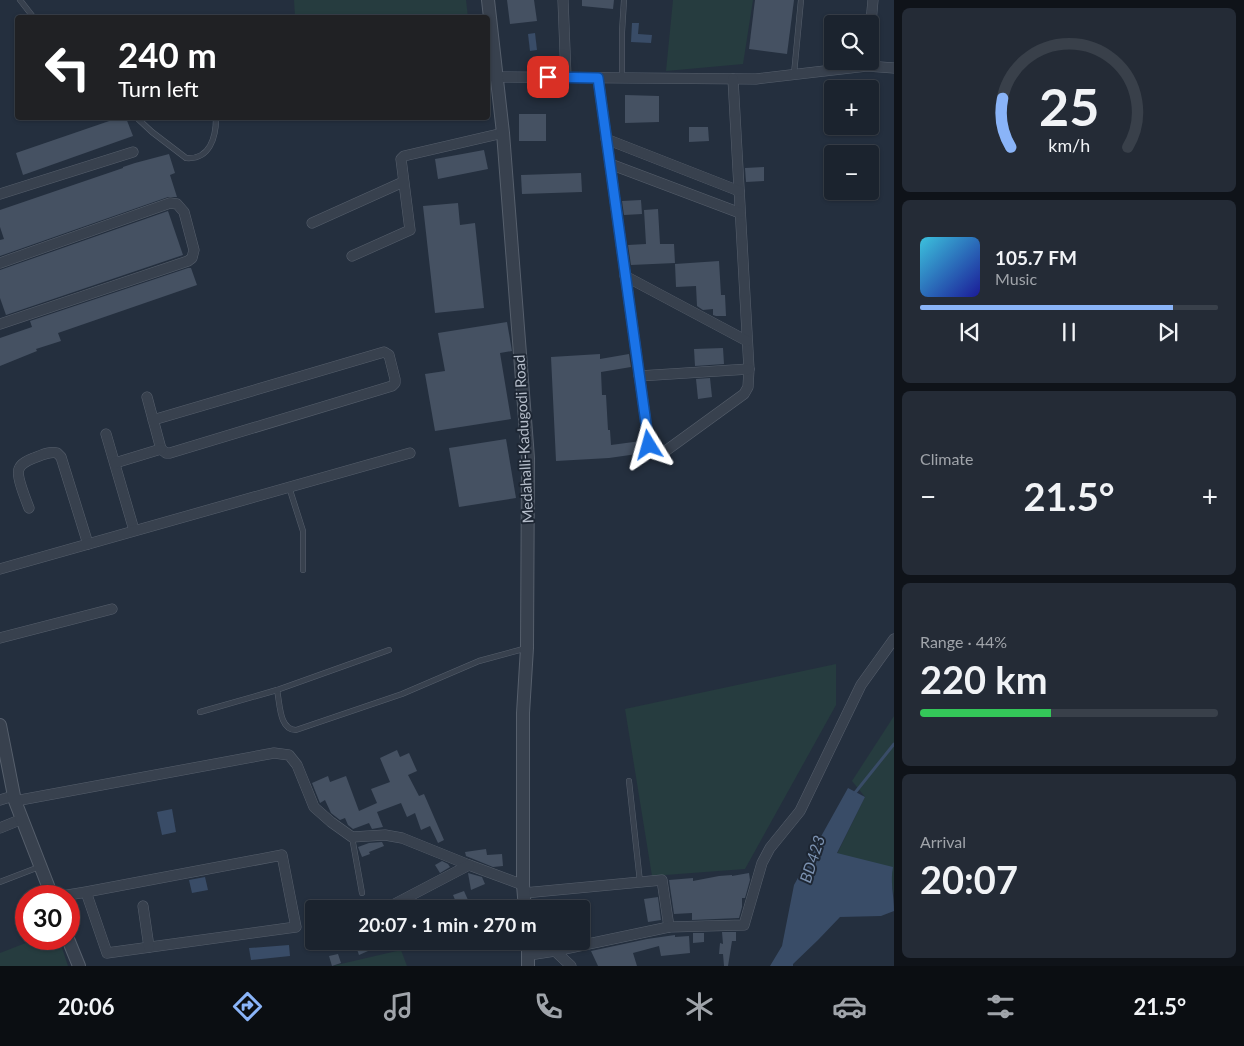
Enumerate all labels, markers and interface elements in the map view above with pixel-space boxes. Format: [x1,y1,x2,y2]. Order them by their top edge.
map controls [824,15,879,200]
button: search [824,15,879,70]
text: 240 m [118,33,217,75]
icon: left [35,35,100,100]
pin [527,56,569,98]
icon: arrive [534,63,562,91]
text: Turn left [118,75,199,102]
text: 25 [1039,75,1099,137]
button: + [824,80,879,135]
text: km/h [1048,134,1090,156]
button: − [824,145,879,200]
text: 105.7 FM [995,246,1077,269]
text: Music [995,269,1037,288]
icon: previous [956,318,984,346]
icon: pause [1055,318,1083,346]
icon: next [1154,318,1182,346]
street label: Medahalli-Kadugodi Road [510,354,536,524]
position arrow [622,418,674,470]
text: Climate [920,449,973,468]
text: 21.5° [1024,473,1114,519]
text: − [920,479,936,513]
text: + [1202,479,1218,513]
text: Range · 44% [920,632,1007,651]
text: 220 km [920,656,1048,702]
text: Arrival [920,832,966,851]
water label: BD423 [795,833,828,885]
text: 20:07 [920,856,1018,902]
speed limit sign: 30 [15,885,80,950]
text: 20:07 · 1 min · 270 m [358,913,537,936]
icon: directions [230,989,265,1024]
icon: music [381,989,416,1024]
icon: phone [531,989,566,1024]
icon: climate [682,989,717,1024]
icon: car [832,989,867,1024]
icon: filters [983,989,1018,1024]
text: 20:06 [58,993,115,1020]
text: 21.5° [1134,993,1186,1020]

